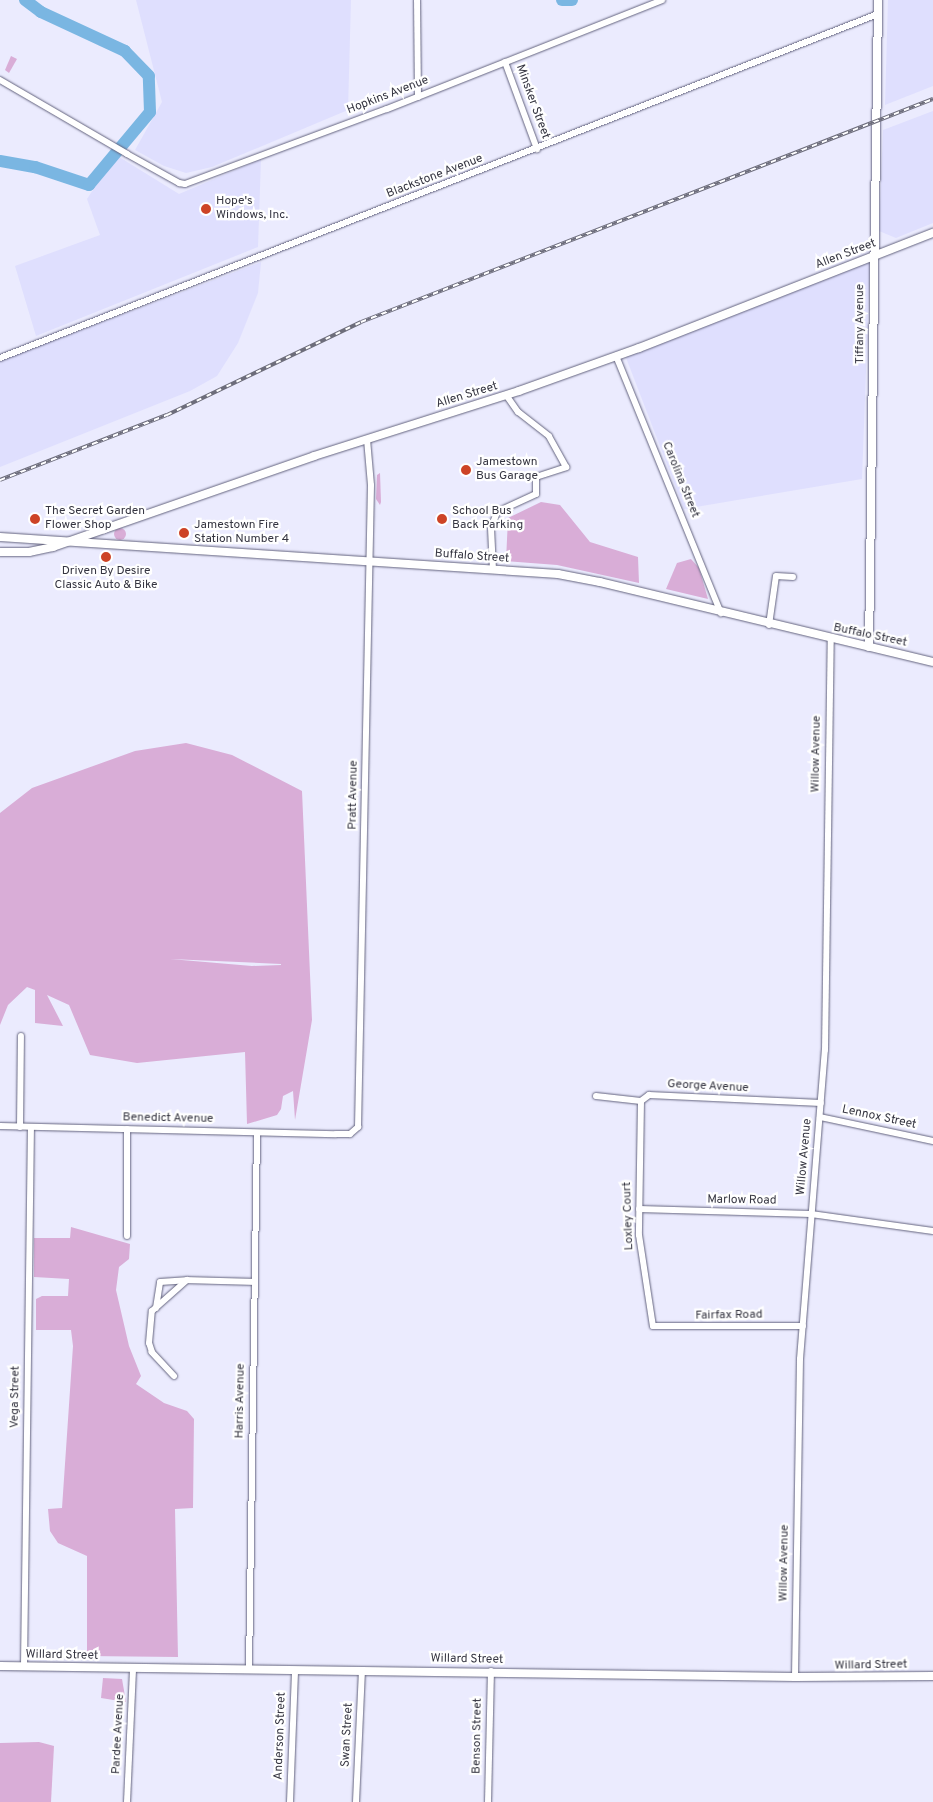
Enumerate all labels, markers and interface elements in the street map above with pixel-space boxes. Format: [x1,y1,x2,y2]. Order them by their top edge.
street label: Minsker Street [512,63,552,141]
street label: Hopkins Avenue [345,74,431,118]
street label: Blackstone Avenue [385,152,485,202]
place label: Hope's Windows, Inc. [216,195,288,223]
marker: Hope's Windows, Inc. [200,203,212,215]
street label: Allen Street [814,237,878,273]
street label: Tiffany Avenue [854,284,868,364]
street label: Allen Street [434,380,500,412]
street label: Carolina Street [658,440,702,520]
place label: Jamestown Bus Garage [476,456,538,484]
marker: Jamestown Bus Garage [460,464,472,476]
place label: The Secret Garden Flower Shop [45,505,145,533]
place label: School Bus Back Parking [452,505,523,533]
marker: The Secret Garden Flower Shop [29,513,41,525]
marker: School Bus Back Parking [436,513,448,525]
place label: Jamestown Fire Station Number 4 [194,519,289,547]
marker: Jamestown Fire Station Number 4 [178,527,190,539]
street label: Buffalo Street [434,547,510,567]
marker: Driven By Desire Classic Auto & Bike [100,551,112,563]
place label: Driven By Desire Classic Auto & Bike [54,565,158,593]
street label: Buffalo Street [832,621,908,651]
street label: Willow Avenue [809,715,825,793]
street label: Pratt Avenue [346,760,362,830]
street label: George Avenue [667,1078,749,1096]
street label: Lennox Street [841,1103,917,1133]
street label: Benedict Avenue [122,1111,214,1127]
street label: Willow Avenue [794,1118,816,1196]
street label: Loxley Court [621,1181,637,1251]
street label: Marlow Road [707,1193,777,1209]
street label: Fairfax Road [695,1308,763,1324]
street label: Harris Avenue [233,1363,249,1439]
street label: Vega Street [8,1366,24,1428]
street label: Willow Avenue [777,1524,793,1602]
street label: Willard Street [25,1648,99,1664]
street label: Willard Street [430,1652,504,1668]
street label: Willard Street [834,1658,908,1674]
street label: Anderson Street [272,1692,290,1780]
street label: Pardee Avenue [110,1693,128,1775]
street label: Benson Street [470,1698,486,1774]
street label: Swan Street [339,1703,357,1767]

